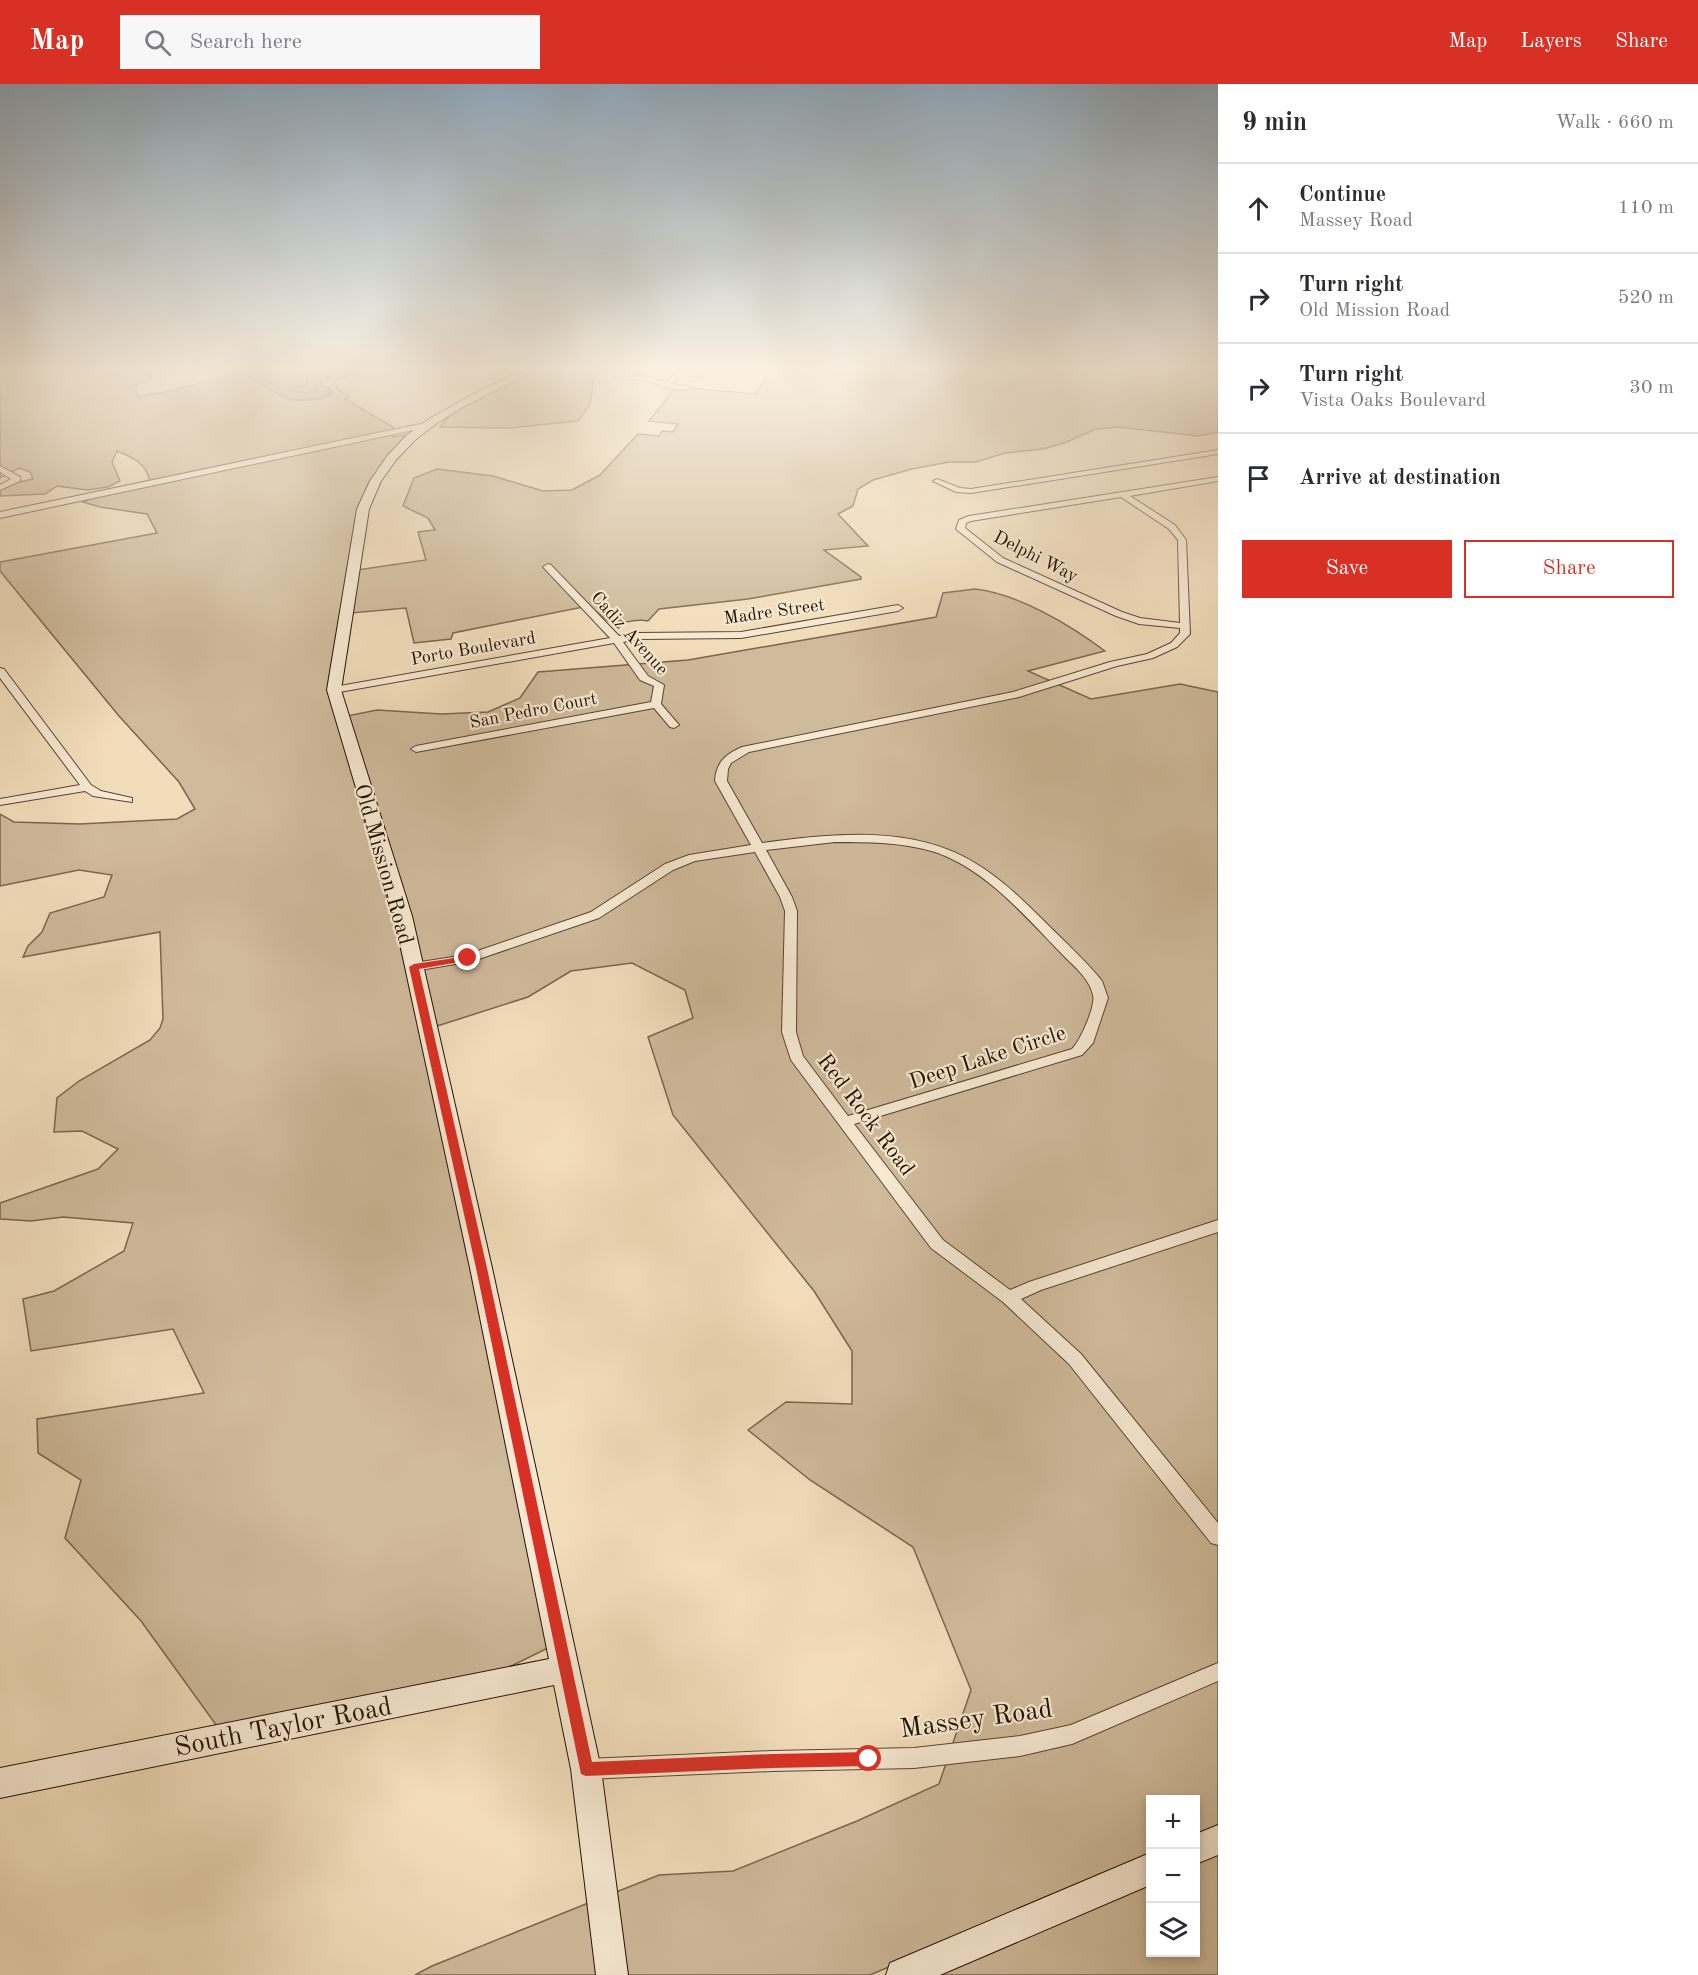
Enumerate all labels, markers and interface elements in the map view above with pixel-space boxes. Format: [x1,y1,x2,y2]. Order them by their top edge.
search box [120,15,540,69]
icon: search [141,26,174,59]
text: Map [30,28,84,56]
text: Search here [189,31,302,53]
text: Map [1448,31,1487,52]
text: Layers [1520,31,1582,52]
text: Share [1615,31,1668,52]
text: 9 min [1242,110,1307,136]
text: Walk · 660 m [1555,113,1674,133]
text: Continue [1299,184,1386,206]
icon: ahead [1242,192,1275,225]
text: 110 m [1618,198,1674,218]
text: Massey Road [1299,211,1413,231]
text: Turn right [1299,274,1403,296]
icon: right [1242,282,1275,315]
text: 520 m [1618,288,1674,308]
text: Old Mission Road [1299,301,1450,321]
text: Turn right [1299,364,1403,386]
icon: right [1242,372,1275,405]
text: 30 m [1629,378,1674,398]
text: Vista Oaks Boulevard [1299,391,1486,411]
icon: arrive [1242,462,1275,495]
text: Arrive at destination [1299,467,1501,489]
street label: Delphi Way [990,528,1081,586]
button: Save [1242,540,1452,598]
button: Share [1464,540,1674,598]
street label: Cadiz Avenue [587,589,671,679]
street label: Madre Street [722,596,826,628]
street label: Porto Boulevard [409,629,537,669]
street label: San Pedro Court [468,690,598,732]
street label: Old Mission Road [350,782,417,948]
route end [454,944,480,970]
street label: Deep Lake Circle [906,1022,1069,1094]
street label: Red Rock Road [813,1050,918,1180]
street label: South Taylor Road [172,1693,394,1762]
street label: Massey Road [898,1695,1054,1744]
route start [855,1745,881,1771]
map controls [1146,1795,1200,1957]
button: + [1146,1795,1200,1849]
button: − [1146,1849,1200,1903]
button: layers [1146,1903,1200,1957]

